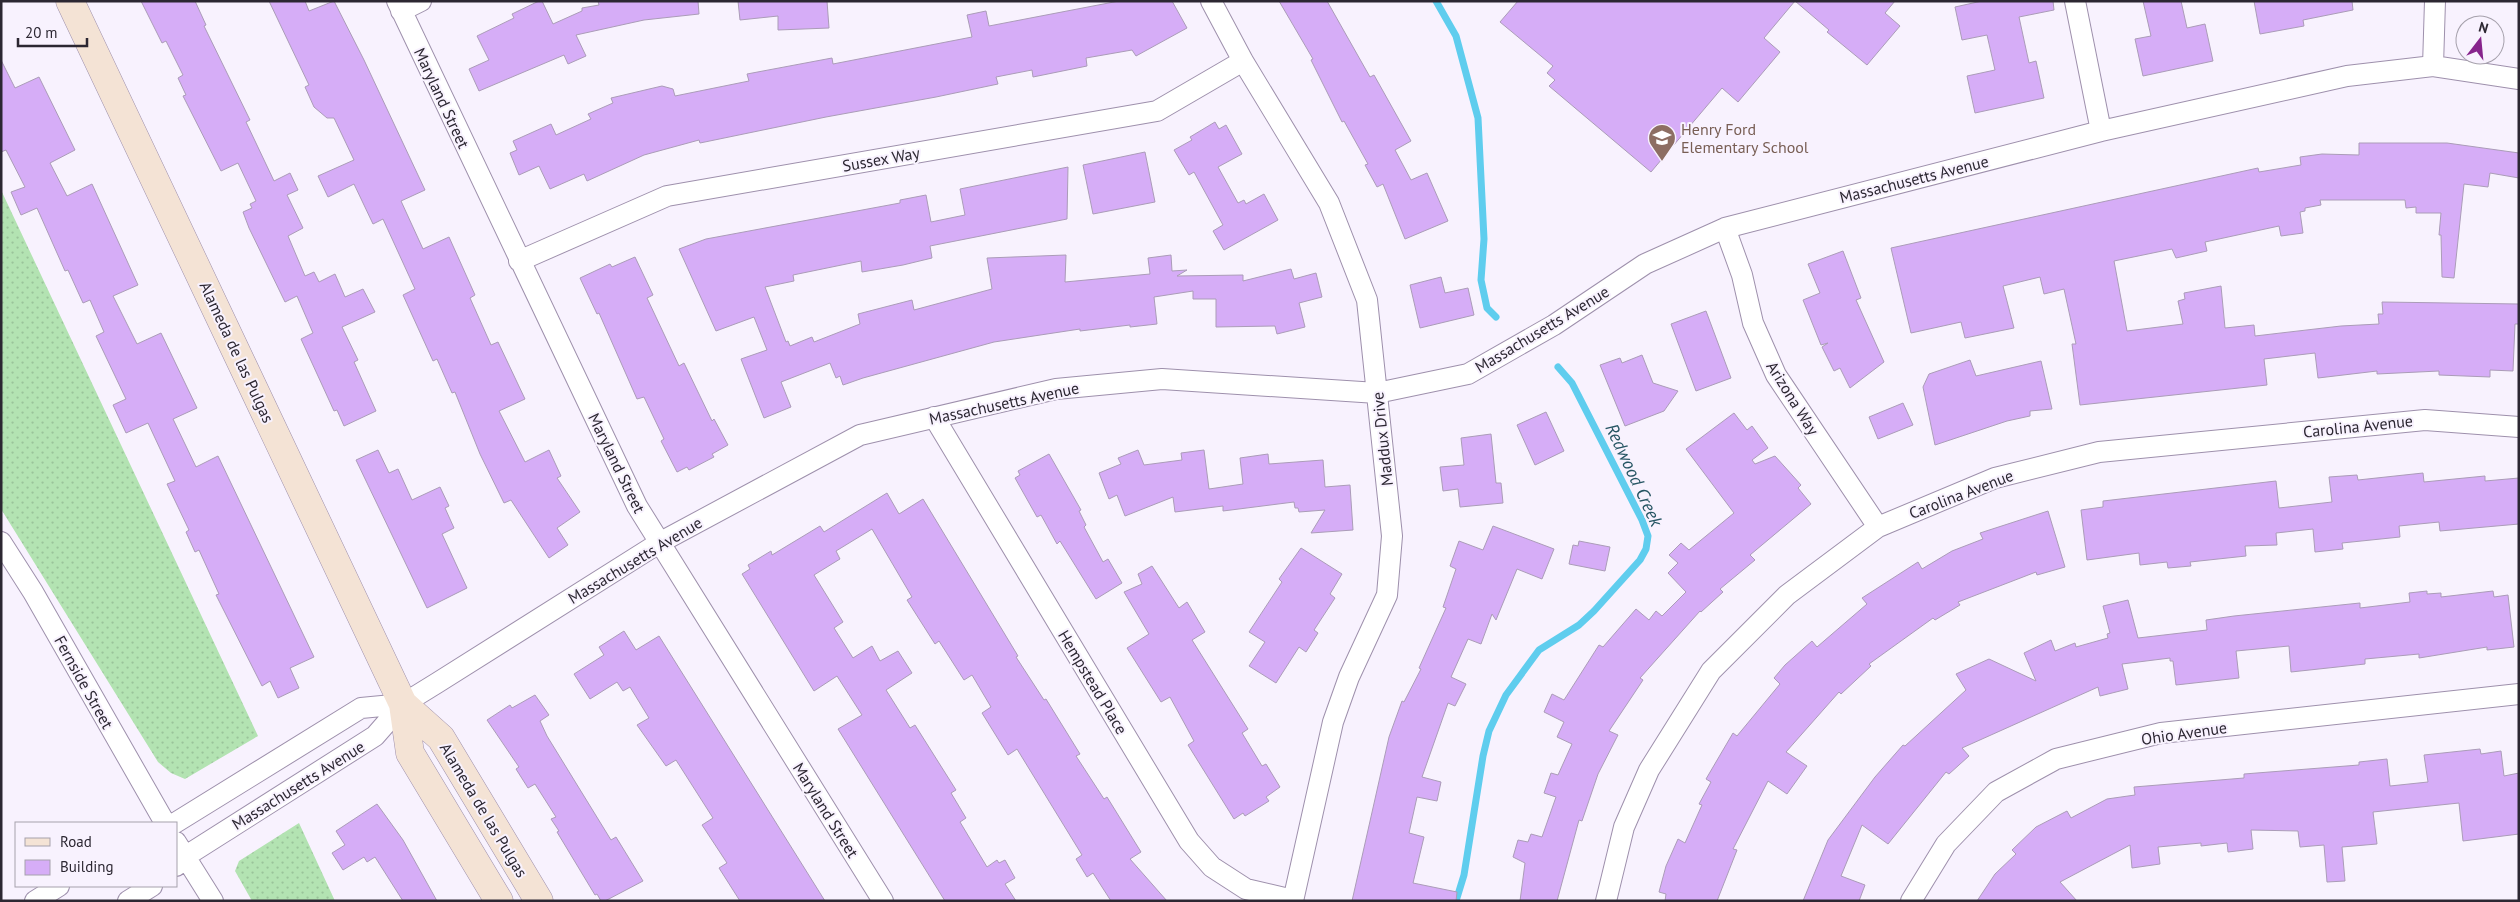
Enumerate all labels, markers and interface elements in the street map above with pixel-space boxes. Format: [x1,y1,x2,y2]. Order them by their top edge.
scale bar [18,15,86,47]
north arrow [2455,15,2505,65]
text: N [2477,18,2490,37]
text: 20 m [25,23,58,42]
street label: Maryland Street [410,45,474,152]
place label: Henry Ford Elementary School [1681,119,1809,157]
school or university icon: Henry Ford Elementary School [1647,123,1677,162]
street label: Sussex Way [841,142,922,176]
street label: Massachusetts Avenue [1837,151,1991,207]
street label: Alameda de las Pulgas [196,278,279,426]
street label: Massachusetts Avenue [1471,281,1613,377]
street label: Arizona Way [1762,357,1824,439]
street label: Massachusetts Avenue [927,377,1081,429]
street label: Maddux Drive [1367,391,1397,487]
street label: Maryland Street [584,410,650,517]
street label: Carolina Avenue [2302,410,2414,442]
water label: Redwood Creek [1601,420,1669,531]
street label: Carolina Avenue [1906,465,2016,523]
street label: Massachusetts Avenue [564,512,706,608]
street label: Hempstead Place [1054,626,1132,738]
street label: Fernside Street [50,632,118,733]
street label: Ohio Avenue [2140,717,2228,749]
street label: Massachusetts Avenue [228,736,368,834]
street label: Alameda de las Pulgas [436,739,532,881]
street label: Maryland Street [789,759,864,862]
legend [15,822,178,887]
text: Road [60,832,92,851]
text: Building [60,857,114,876]

